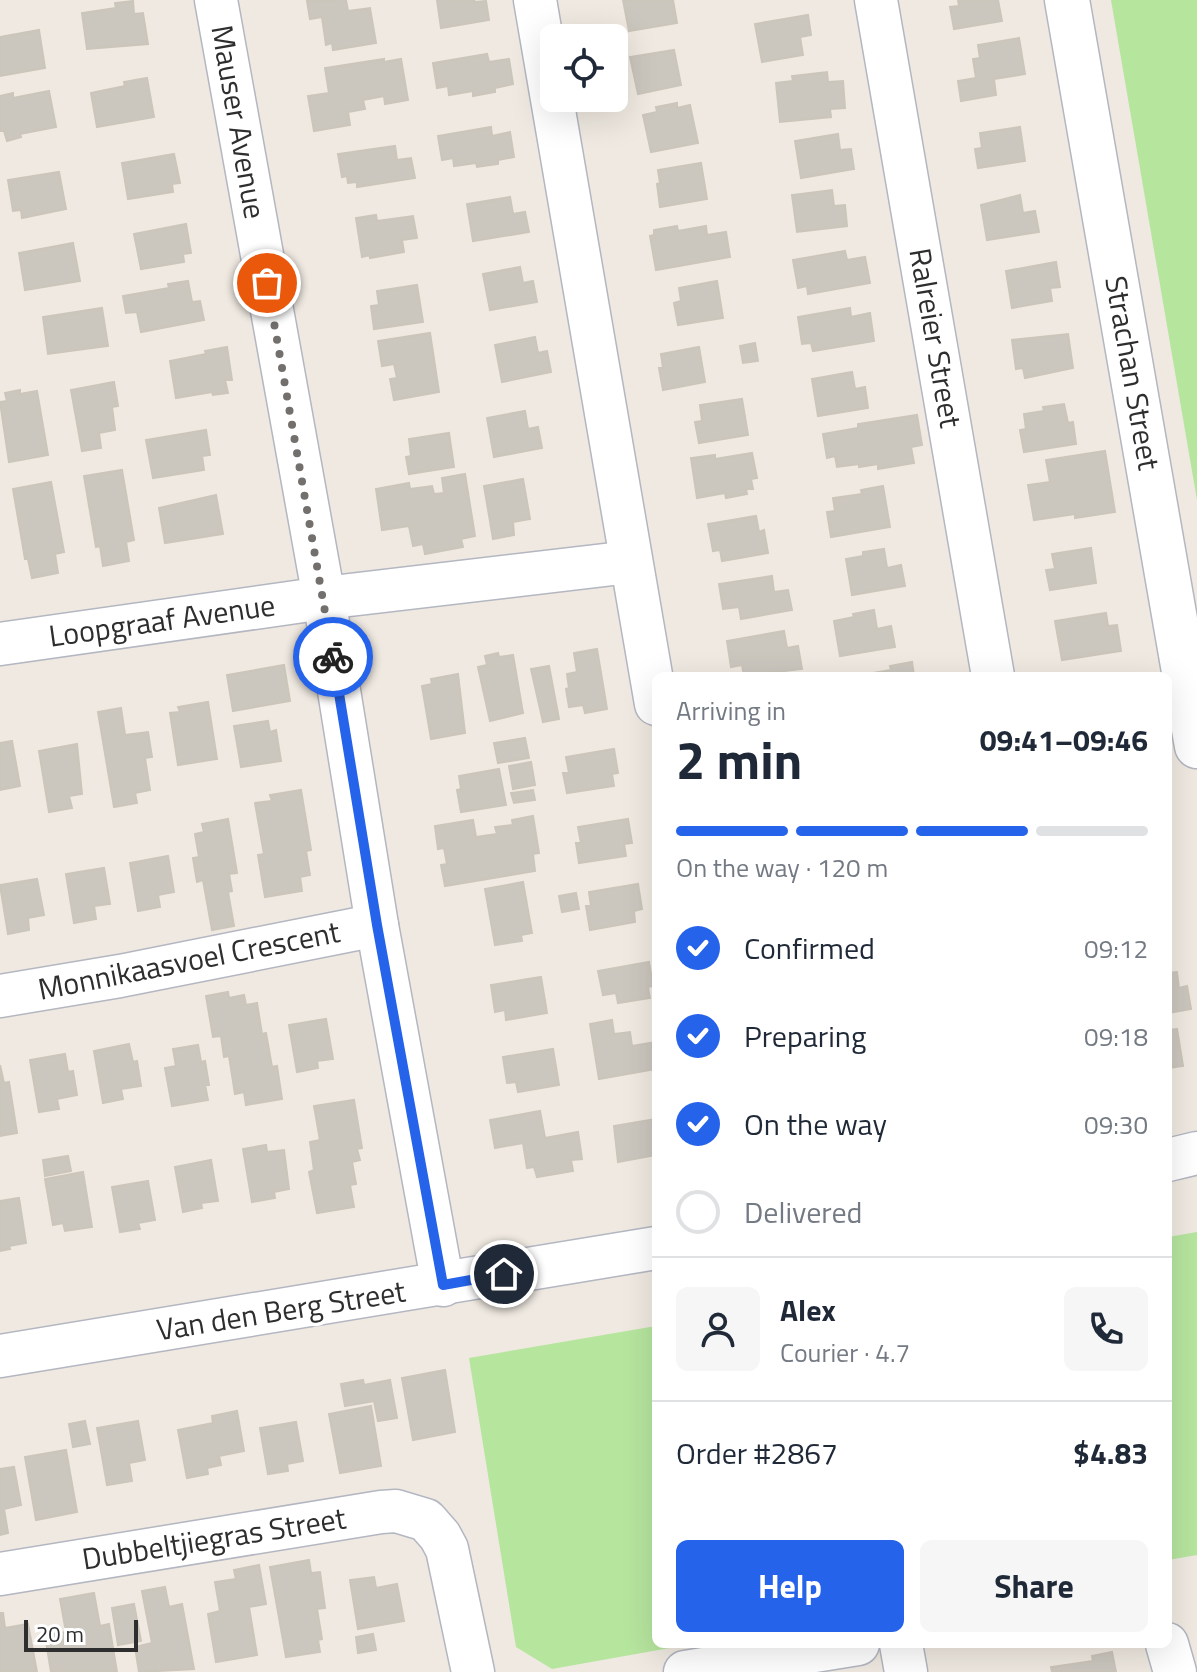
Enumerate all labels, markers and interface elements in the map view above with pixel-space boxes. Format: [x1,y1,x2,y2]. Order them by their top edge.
street label: Mauser Avenue [199,21,279,222]
map controls [540,24,628,112]
button: locate [540,24,628,112]
street label: Ralreier Street [898,244,974,432]
pin [233,249,301,317]
icon: bag [245,261,289,305]
street label: Strachan Street [1093,272,1173,474]
street label: Loopgraaf Avenue [46,581,278,659]
courier [293,617,373,697]
icon: bike [311,635,355,679]
text: Arriving in [676,691,786,730]
text: 09:41–09:46 [980,717,1148,763]
text: 2 min [676,720,802,799]
text: On the way · 120 m [676,848,888,887]
street label: Monnikaasvoel Crescent [34,908,344,1012]
text: Confirmed [744,925,875,971]
icon: check [676,926,720,970]
text: 09:12 [1084,929,1148,968]
text: Preparing [744,1013,866,1059]
icon: check [676,1014,720,1058]
text: 09:18 [1084,1017,1148,1056]
text: On the way [744,1101,887,1147]
icon: check [676,1102,720,1146]
text: 09:30 [1084,1105,1148,1144]
text: Delivered [744,1189,862,1235]
pin [470,1240,538,1308]
icon: home [482,1252,526,1296]
street label: Van den Berg Street [153,1268,409,1352]
button: person [676,1287,760,1371]
text: Alex [780,1287,836,1333]
button: phone [1064,1287,1148,1371]
text: Courier · 4.7 [780,1333,910,1372]
text: Order #2867 [676,1430,838,1476]
text: $4.83 [1073,1430,1148,1476]
street label: Dubbeltjiegras Street [79,1494,349,1582]
button: Help [676,1540,904,1632]
button: Share [920,1540,1148,1632]
scale bar [24,1616,138,1652]
text: 20 m [36,1617,84,1651]

